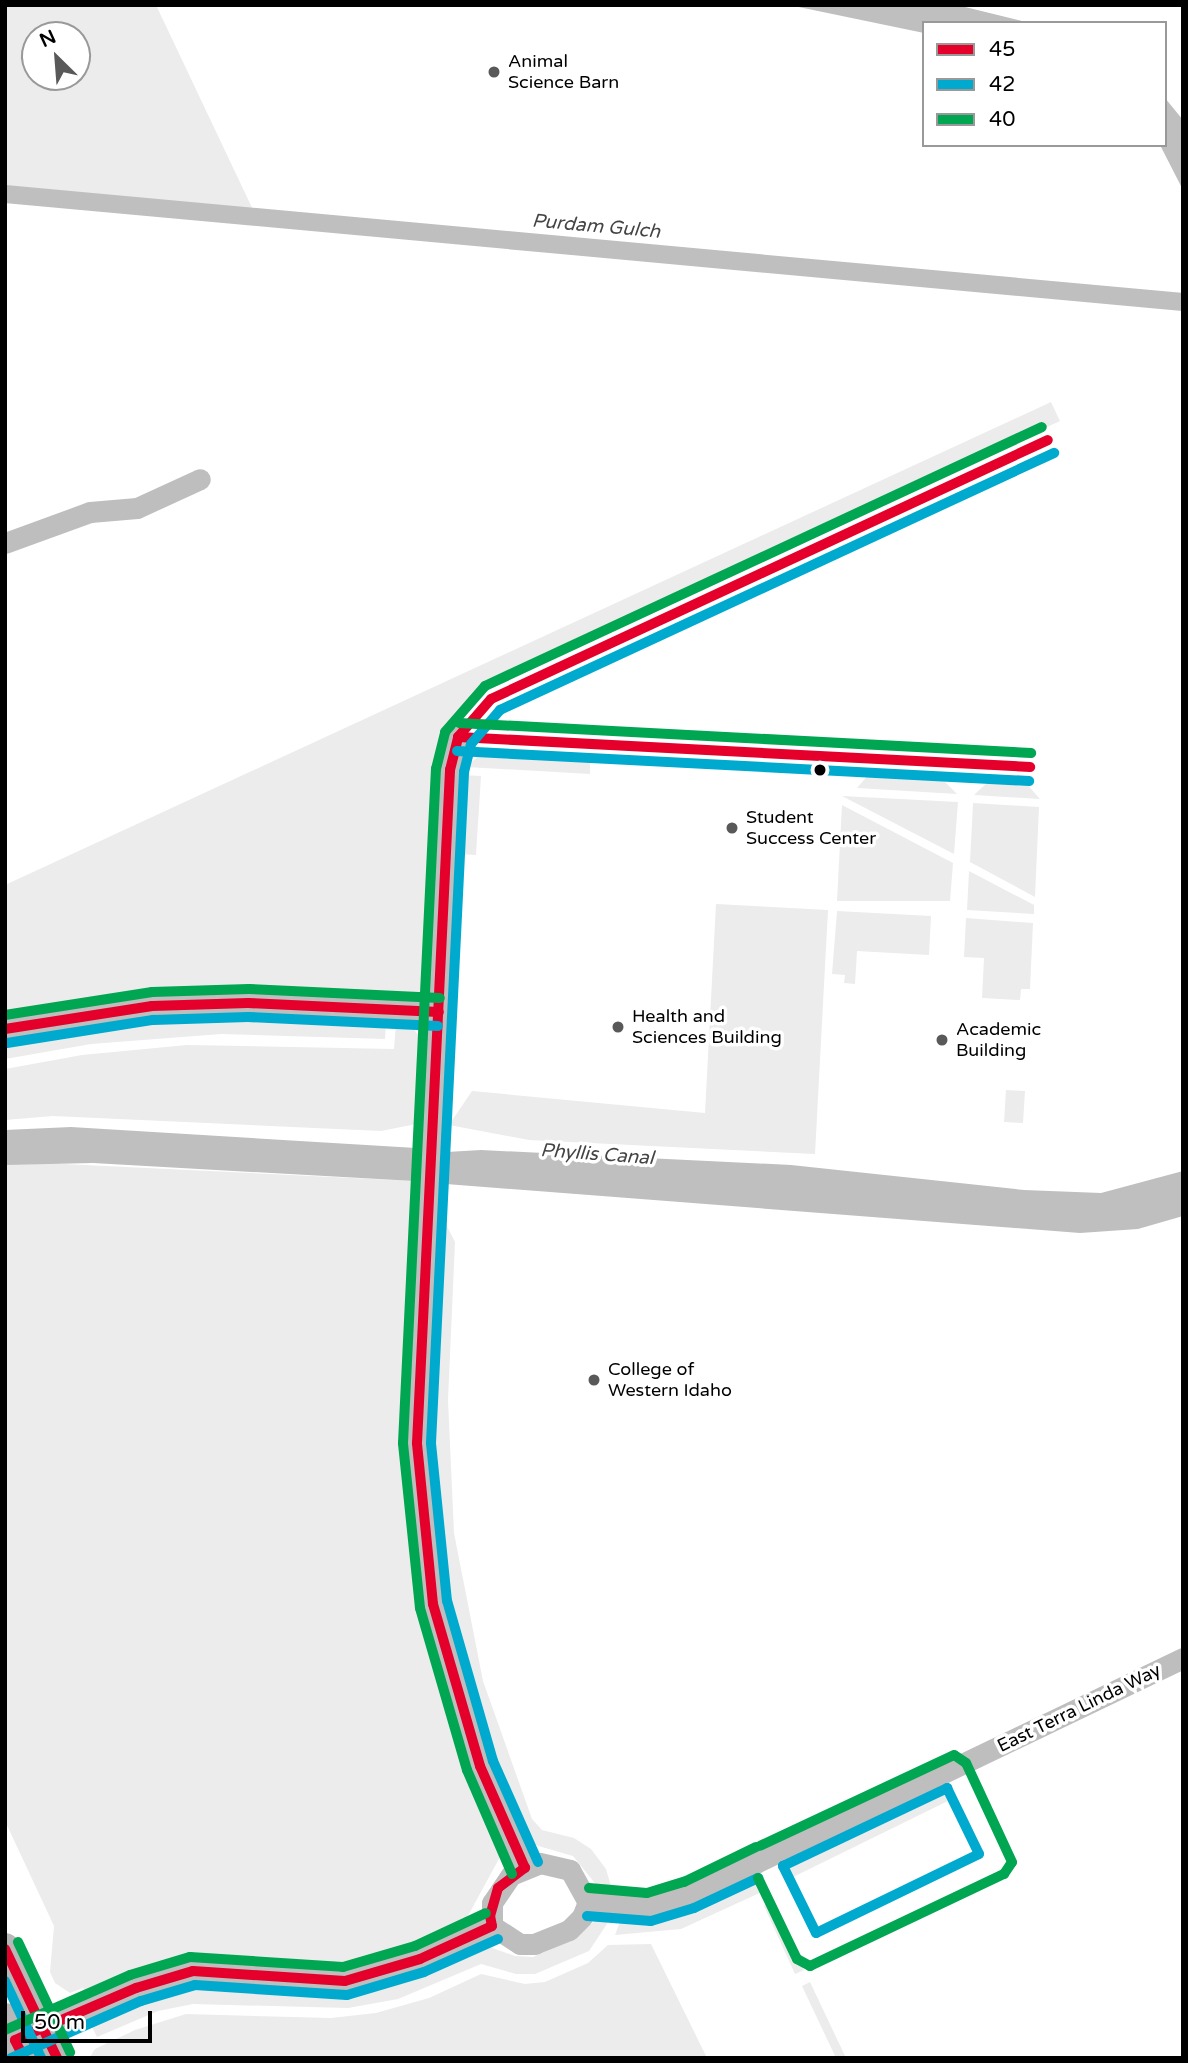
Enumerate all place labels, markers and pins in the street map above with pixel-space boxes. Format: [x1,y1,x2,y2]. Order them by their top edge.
place label: Animal Science Barn [508,51,619,94]
marker: Animal Science Barn [486,64,502,80]
unlabelled marker [813,763,827,777]
place label: Student Success Center [746,807,876,850]
marker: Student Success Center [724,820,740,836]
place label: Health and Sciences Building [632,1006,782,1048]
marker: Health and Sciences Building [610,1019,626,1035]
place label: Academic Building [956,1019,1041,1062]
marker: Academic Building [934,1032,950,1048]
place label: College of Western Idaho [608,1359,732,1402]
marker: College of Western Idaho [586,1372,602,1388]

